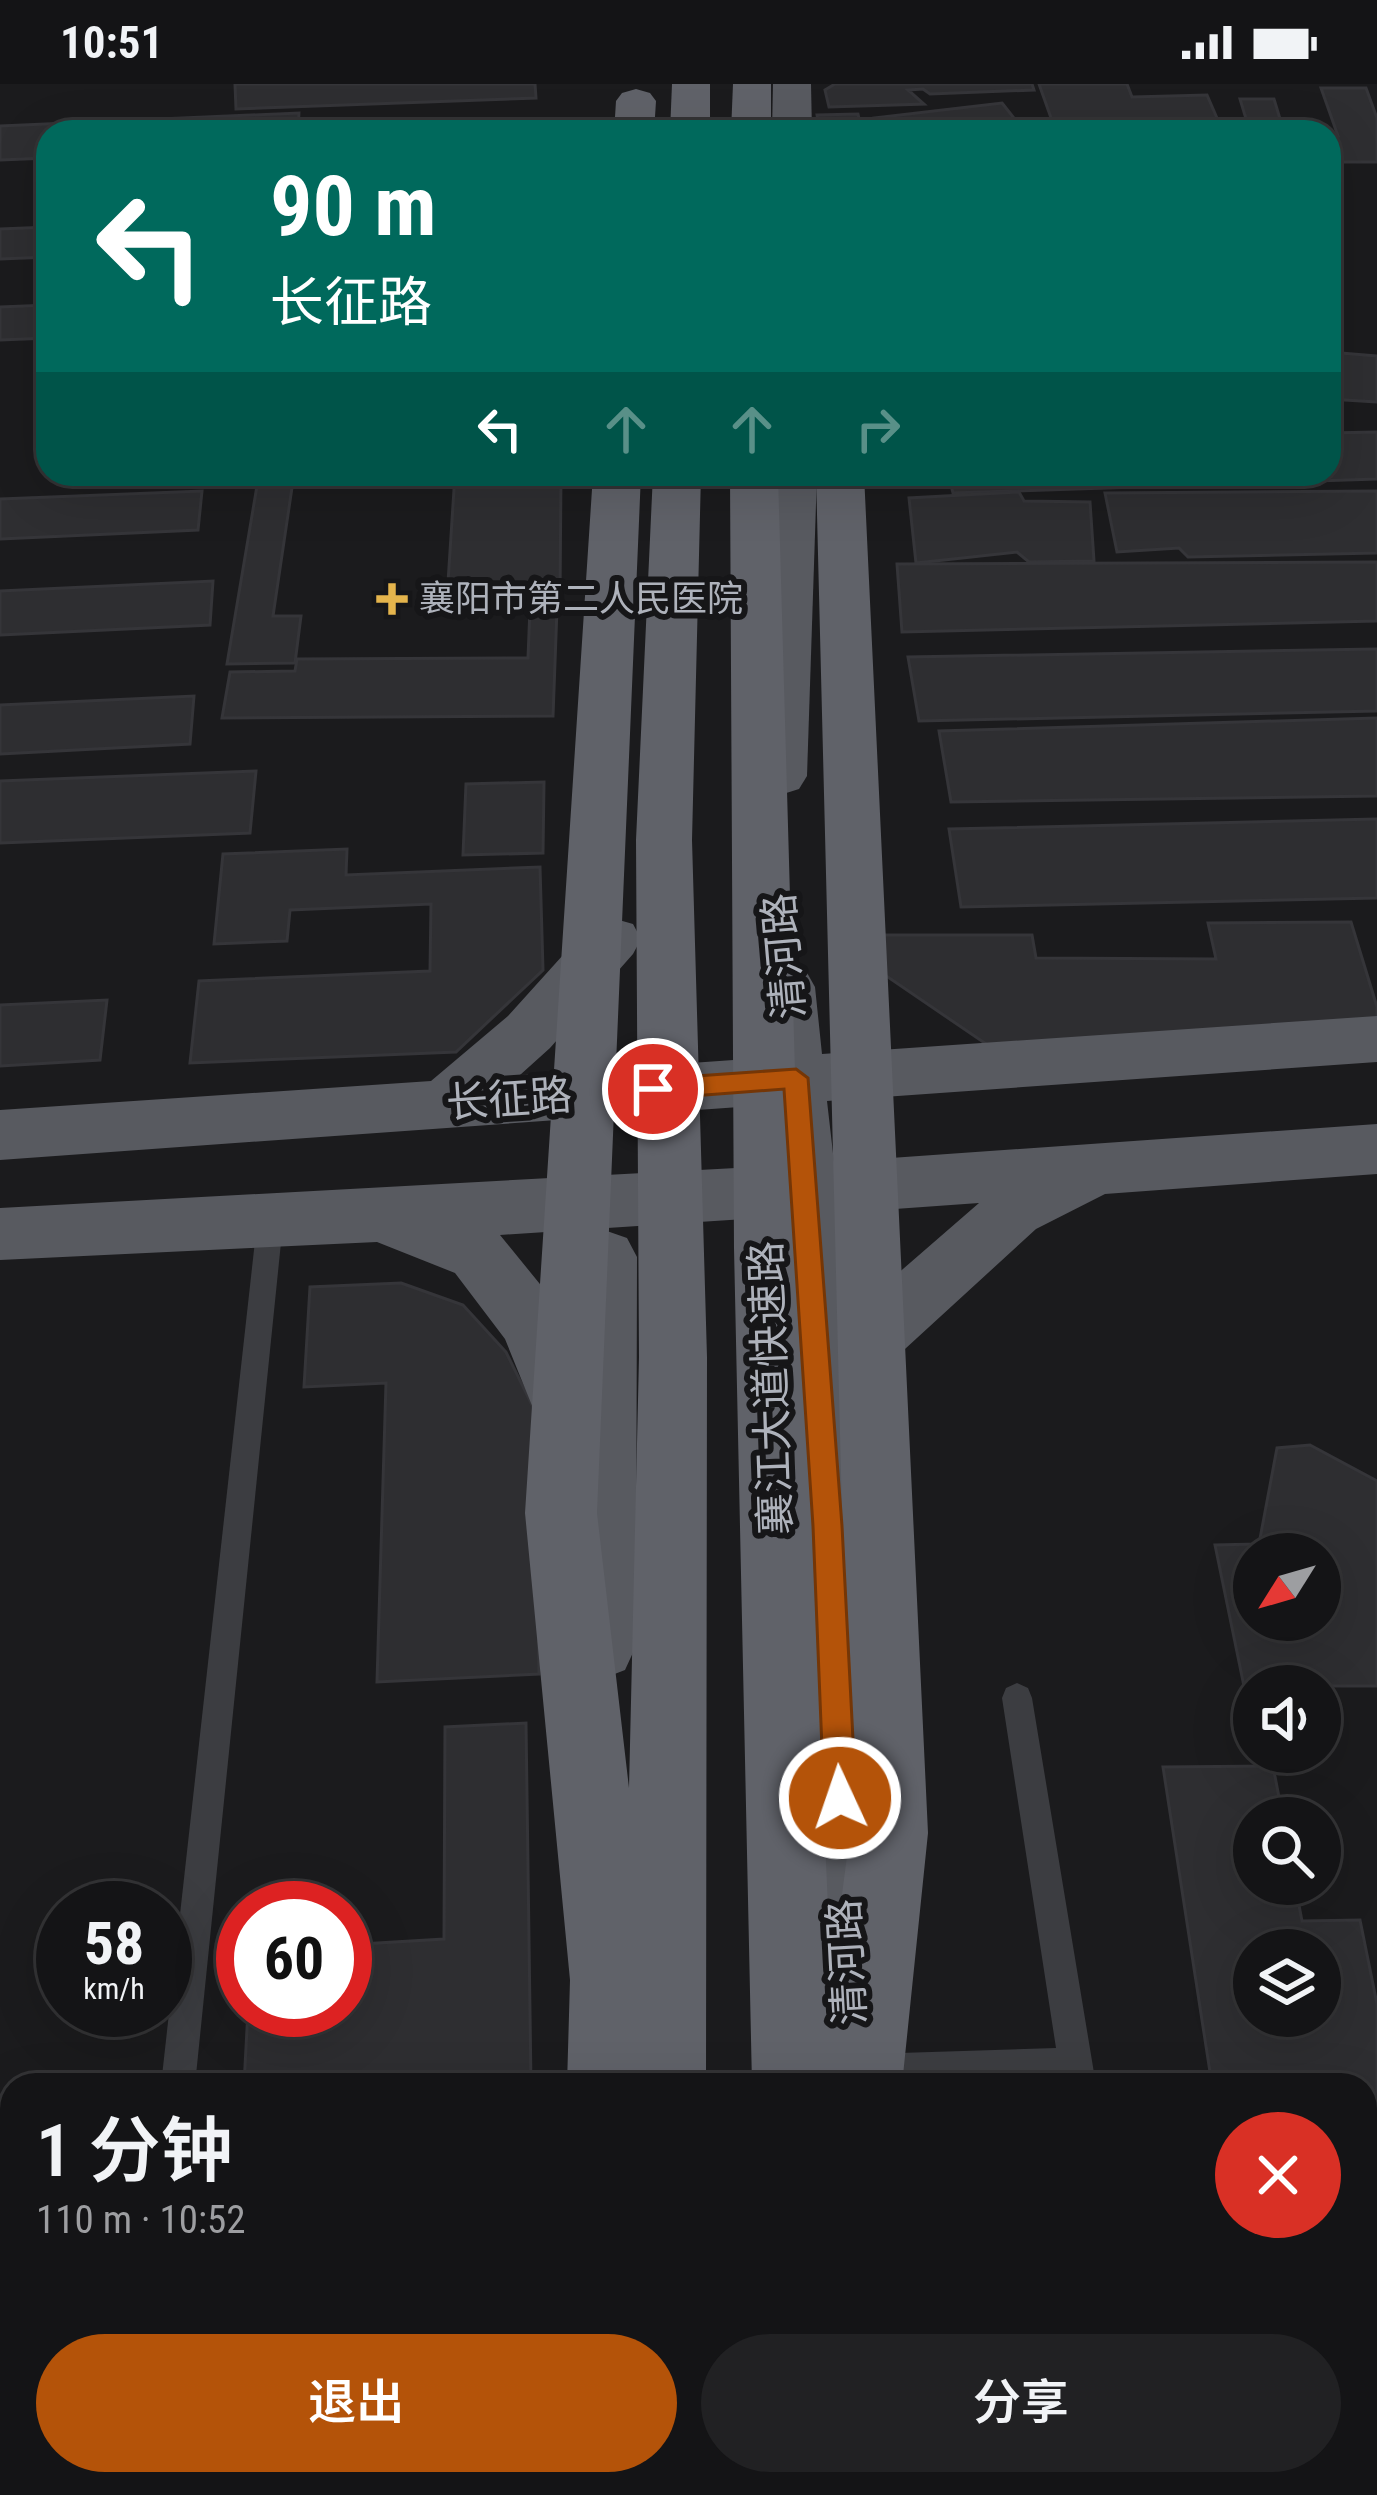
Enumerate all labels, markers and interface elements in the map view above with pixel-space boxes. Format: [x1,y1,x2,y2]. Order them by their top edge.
text: 10:51 [60,16,163,69]
text: 90 m [270,157,437,256]
icon: left [72,168,228,324]
text: 长征路 [270,271,432,334]
icon: left [467,396,533,462]
icon: ahead [593,396,659,462]
icon: ahead [719,396,785,462]
icon: right [845,396,911,462]
place label: 襄阳市第二人民医院 [419,578,743,620]
marker: 襄阳市第二人民医院 [376,583,408,615]
street label: 清河路 [754,891,814,1021]
pin [602,1038,704,1140]
icon: arrive [620,1056,686,1122]
street label: 长征路 [444,1070,574,1128]
street label: 襄江大道快速路 [741,1240,801,1536]
north arrow [1233,1533,1341,1641]
map controls [1233,1533,1341,2037]
button: sound [1233,1665,1341,1773]
position arrow [777,1735,903,1861]
button: search [1233,1797,1341,1905]
speed limit sign: 60 [216,1881,372,2037]
street label: 清河路 [819,1898,875,2026]
text: 58 [84,1908,144,1979]
button: layers [1233,1929,1341,2037]
text: km/h [83,1971,145,2006]
text: 1 分钟 [36,2109,233,2194]
button: close [1215,2112,1341,2238]
text: 110 m · 10:52 [36,2197,246,2243]
button: 退出 [36,2334,677,2472]
button: 分享 [701,2334,1341,2472]

